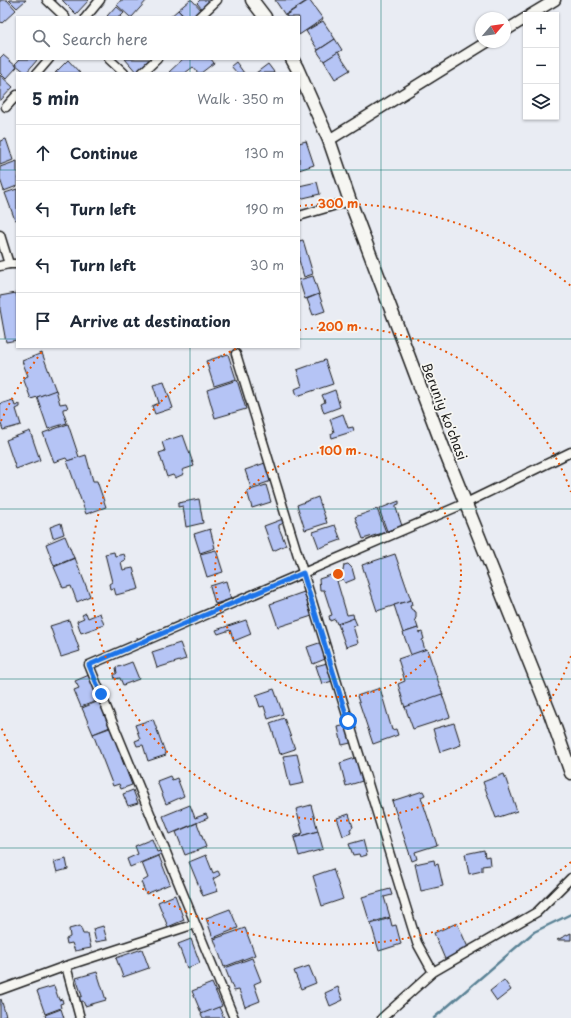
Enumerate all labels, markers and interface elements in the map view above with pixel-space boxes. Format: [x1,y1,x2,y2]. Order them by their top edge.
north arrow [475,12,511,48]
map controls [523,12,559,120]
button: + [523,12,559,48]
search box [16,16,300,60]
icon: search [30,27,52,49]
text: Search here [62,27,148,50]
button: − [523,48,559,84]
button: layers [523,84,559,120]
text: 5 min [32,85,79,111]
text: Walk · 350 m [197,89,284,108]
text: Continue [70,141,138,164]
icon: ahead [32,142,54,164]
text: 130 m [245,143,284,162]
text: 300 m [318,194,358,212]
text: Turn left [70,197,136,220]
icon: left [32,198,54,220]
text: 190 m [245,199,284,218]
text: Turn left [70,253,136,276]
icon: left [32,254,54,276]
text: 30 m [250,255,284,274]
text: Arrive at destination [70,309,231,332]
icon: arrive [32,310,54,332]
text: 200 m [318,317,358,335]
street label: Beruniy ko'chasi [418,359,472,463]
text: 100 m [319,441,357,459]
centre of rings [331,567,345,581]
route end [92,685,110,703]
route start [339,712,357,730]

